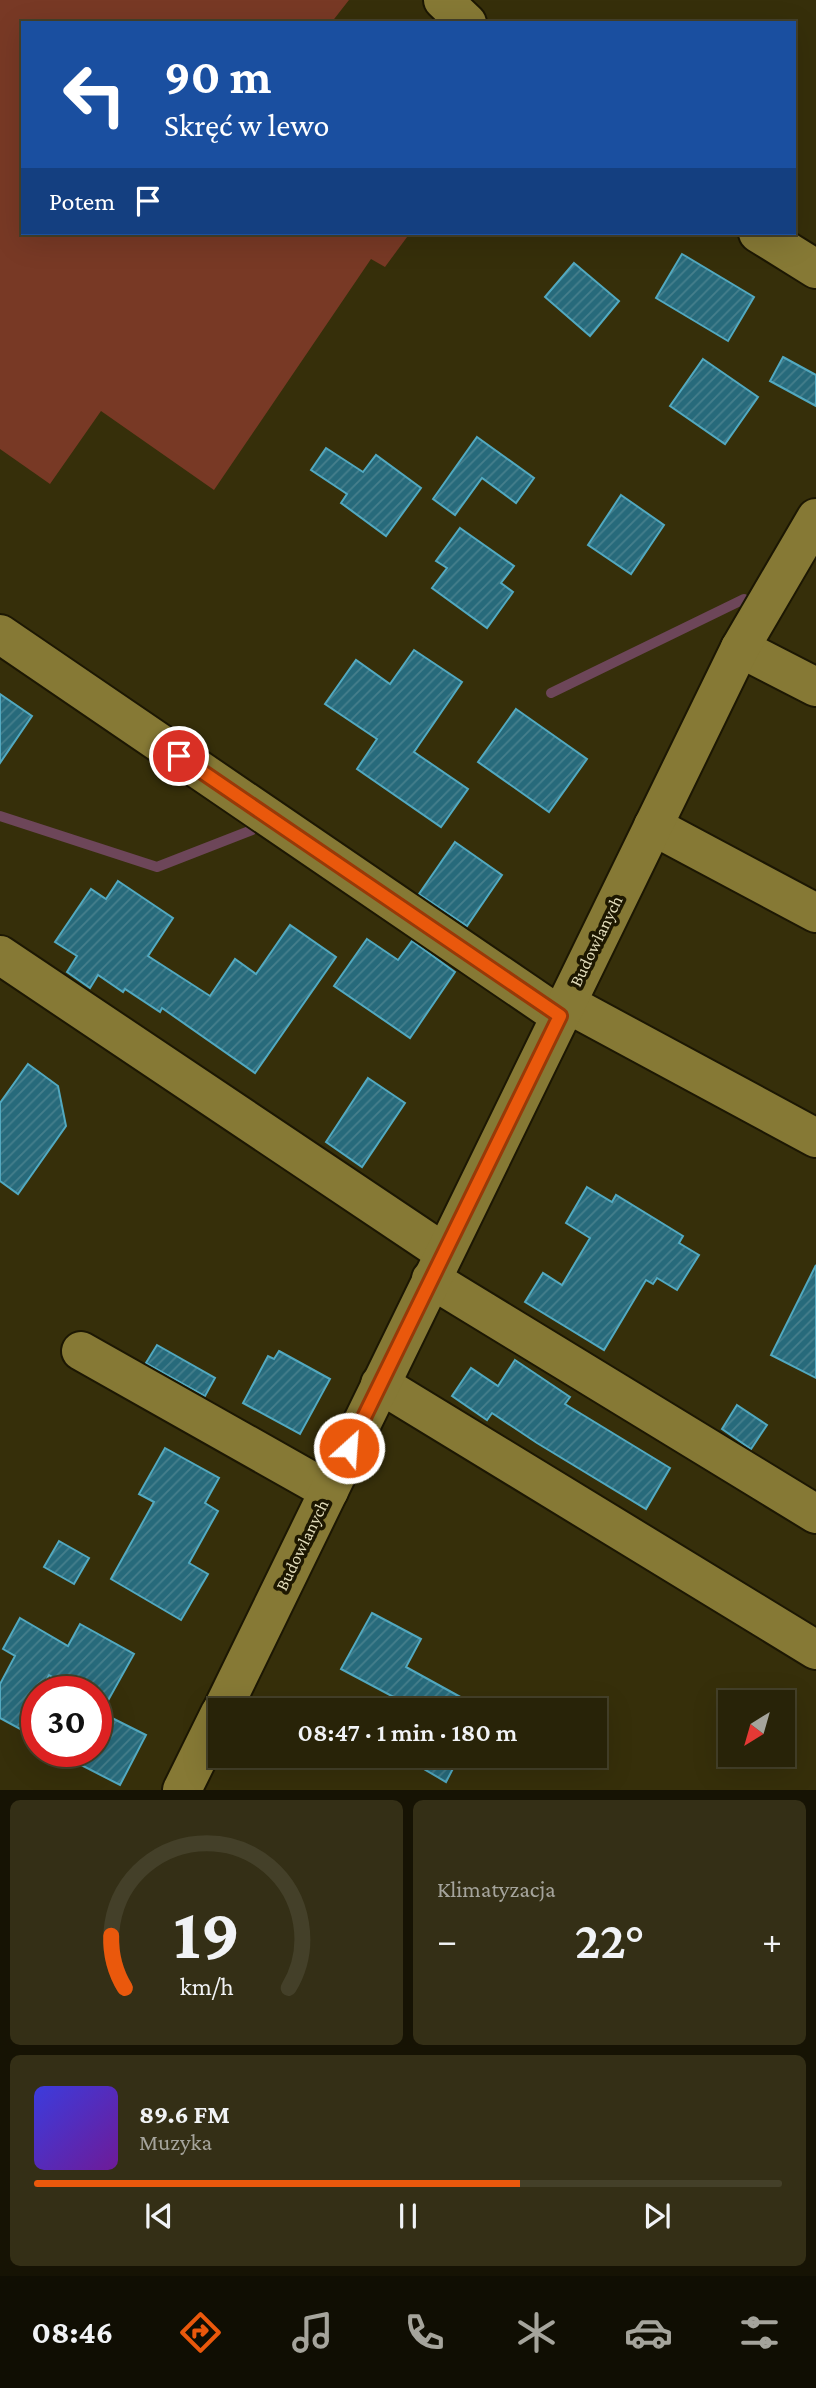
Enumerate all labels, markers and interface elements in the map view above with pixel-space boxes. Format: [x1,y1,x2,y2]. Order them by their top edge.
icon: left [49,49,140,140]
text: 90 m [164,49,271,104]
text: Skręć w lewo [164,107,329,143]
icon: arrive [129,182,167,220]
text: Potem [49,187,115,216]
pin [149,726,209,786]
icon: arrive [160,737,198,775]
street label: Budowlanych [565,892,627,990]
position arrow [312,1411,386,1485]
street label: Budowlanych [271,1496,333,1594]
speed limit sign: 30 [21,1676,112,1767]
north arrow [718,1690,794,1768]
map controls [718,1690,795,1767]
text: 08:47 · 1 min · 180 m [298,1718,517,1747]
text: Klimatyzacja [437,1876,556,1902]
text: 19 [173,1894,240,1975]
text: 22° [575,1911,644,1969]
text: − [437,1919,457,1961]
text: + [762,1919,782,1961]
text: km/h [180,1973,233,2000]
text: 89.6 FM [139,2100,230,2129]
text: Muzyka [139,2129,212,2155]
icon: previous [140,2197,178,2235]
icon: pause [389,2197,427,2235]
icon: next [638,2197,676,2235]
icon: directions [176,2308,225,2357]
icon: music [288,2308,337,2357]
icon: phone [400,2308,449,2357]
icon: climate [512,2308,561,2357]
icon: car [624,2308,673,2357]
icon: filters [735,2308,784,2357]
text: 08:46 [31,2314,113,2350]

